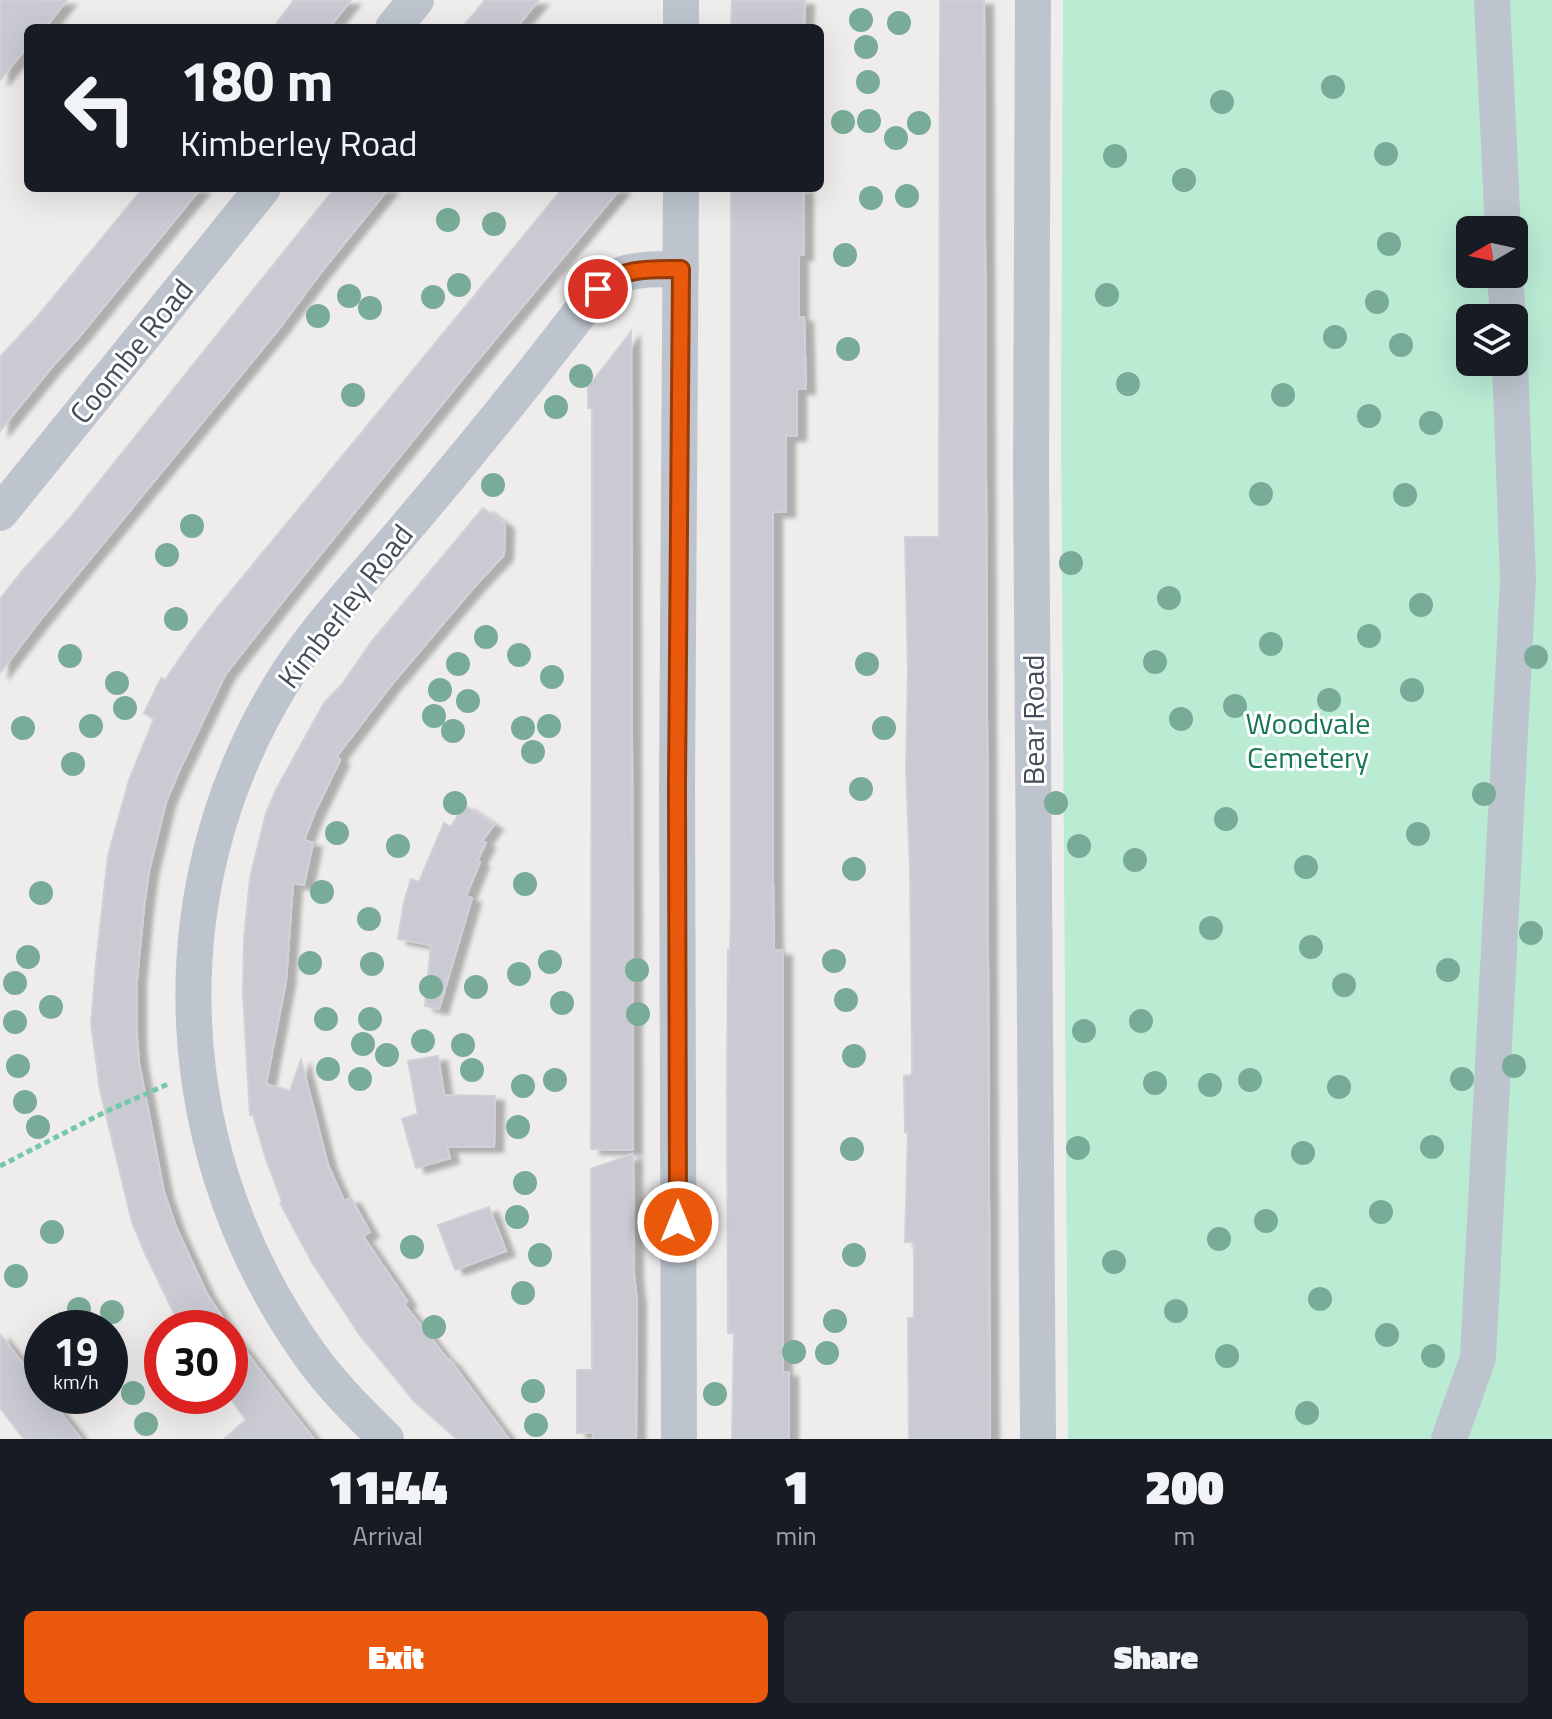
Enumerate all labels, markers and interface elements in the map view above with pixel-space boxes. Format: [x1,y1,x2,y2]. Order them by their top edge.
text: 180 m [180,38,333,123]
icon: left [48,56,152,160]
text: Kimberley Road [180,115,417,170]
north arrow [1456,216,1528,288]
map controls [1456,216,1528,376]
pin [564,255,632,323]
icon: arrive [576,267,620,311]
street label: Coombe Road [58,268,204,434]
button: layers [1456,304,1528,376]
street label: Kimberley Road [266,514,424,698]
street label: Bear Road [1010,655,1056,785]
park label: Woodvale Cemetery [1246,700,1370,780]
position arrow [636,1180,720,1264]
speed limit sign: 30 [144,1310,248,1414]
text: 19 [54,1321,98,1382]
text: km/h [53,1366,99,1397]
text: 11:44 [328,1450,447,1523]
text: 1 [783,1450,809,1523]
text: 200 [1145,1450,1224,1523]
text: Arrival [352,1516,423,1555]
text: min [775,1516,817,1555]
text: m [1174,1516,1195,1555]
button: Exit [24,1611,768,1703]
button: Share [784,1611,1528,1703]

